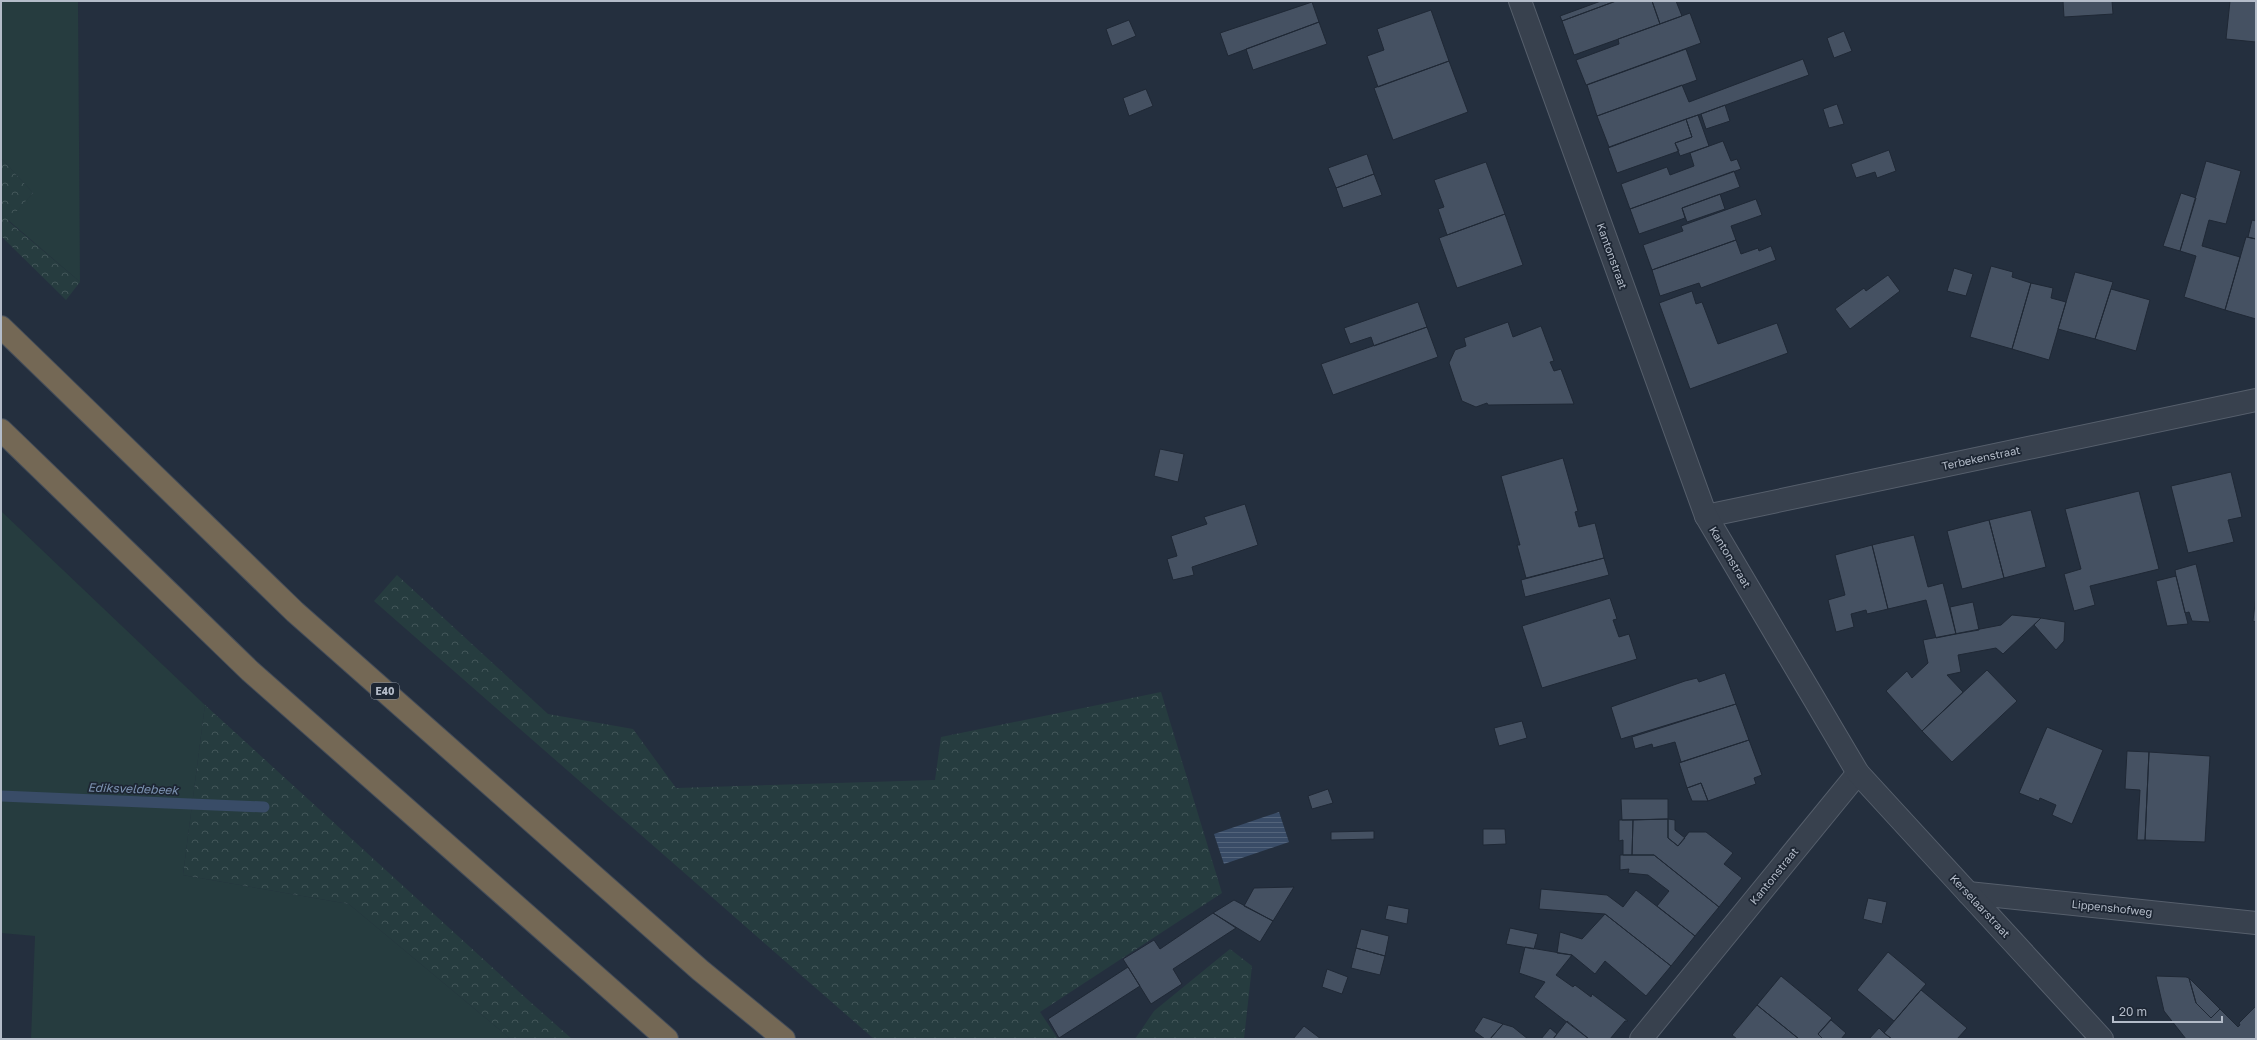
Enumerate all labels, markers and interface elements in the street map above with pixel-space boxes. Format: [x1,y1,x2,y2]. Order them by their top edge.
street label: Kantonstraat [1595,221,1630,291]
street label: Terbekenstraat [1940,443,2021,472]
street label: Kantonstraat [1707,524,1754,590]
road number: E40 [371,683,399,699]
water label: Ediksveldebeek [88,779,180,798]
street label: Kantonstraat [1747,845,1800,907]
street label: Kerselaarstraat [1948,871,2013,940]
street label: Lippenshofweg [2071,897,2153,918]
scale bar [2113,998,2222,1024]
text: 20 m [2119,1004,2147,1019]

